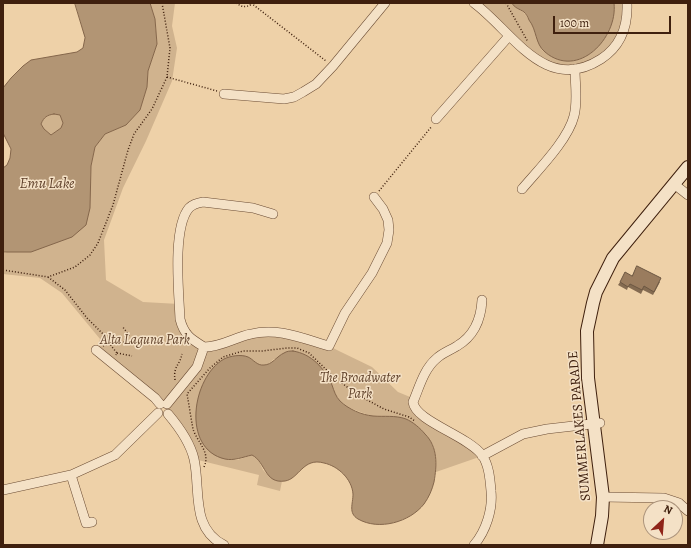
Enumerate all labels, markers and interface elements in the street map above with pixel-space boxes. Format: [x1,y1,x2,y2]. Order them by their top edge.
scale bar [555,8,673,34]
text: 100 m [560,15,589,31]
water label: Emu Lake [20,175,74,193]
park label: Alta Laguna Park [100,333,190,349]
street label: SUMMERLAKES PARADE [565,350,595,502]
park label: The Broadwater Park [320,371,400,404]
north arrow [643,500,683,540]
text: N [661,501,675,518]

